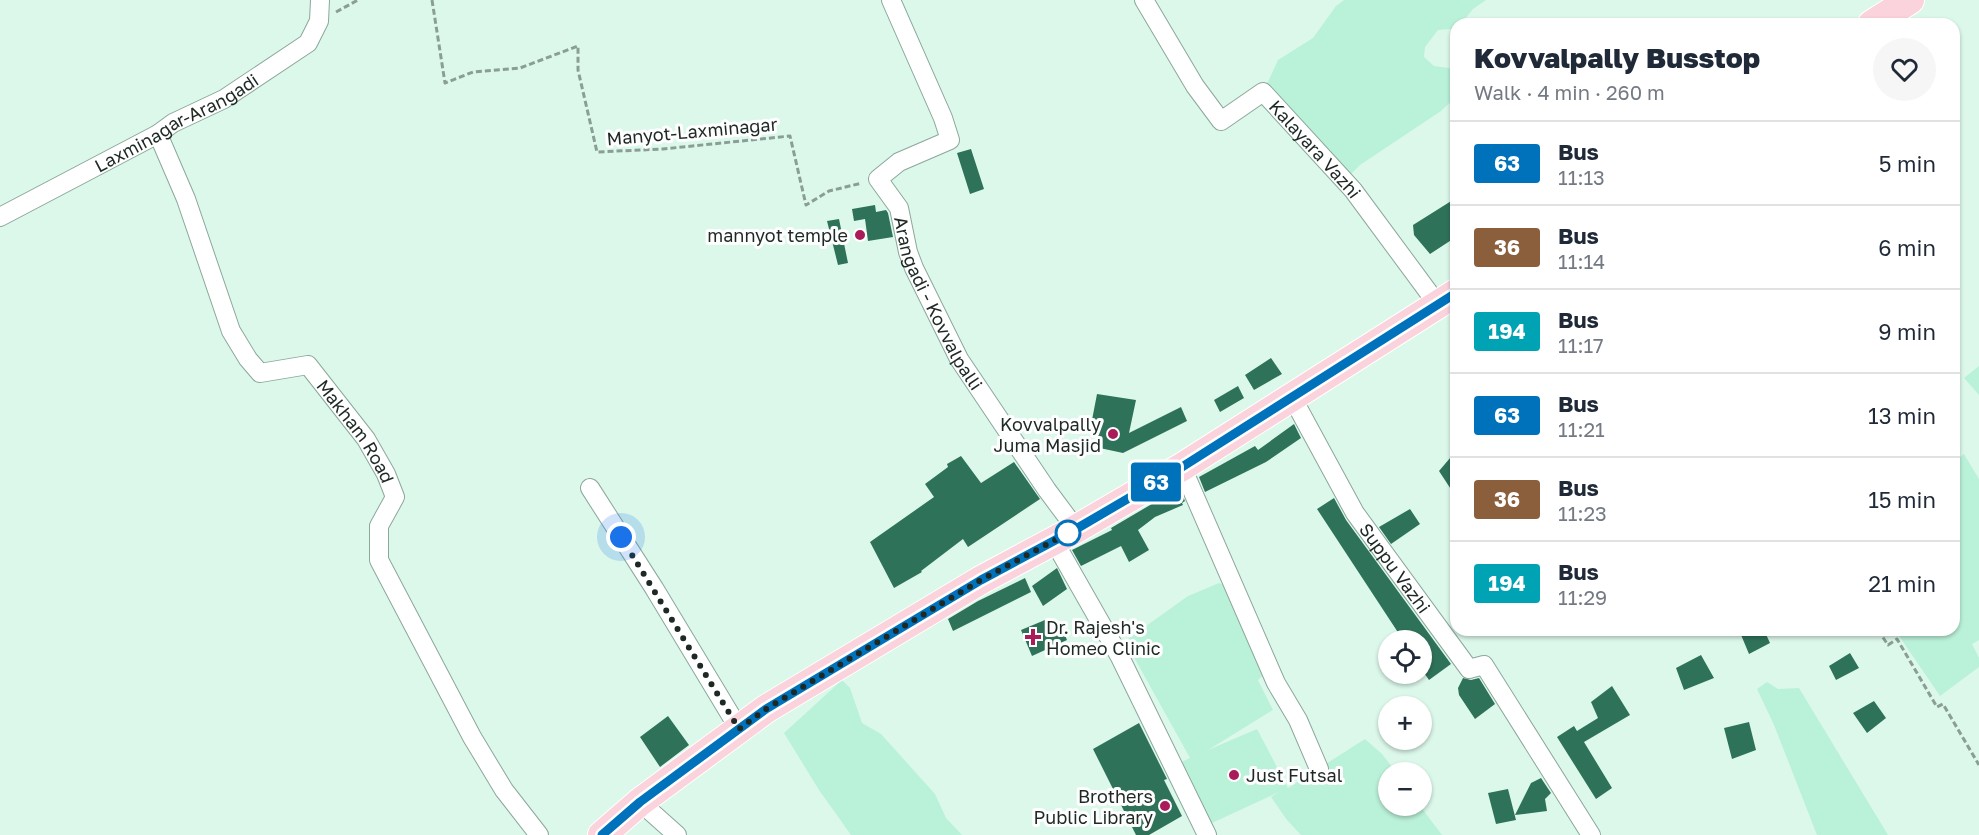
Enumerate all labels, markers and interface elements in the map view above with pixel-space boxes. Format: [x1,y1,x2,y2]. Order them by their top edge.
button: heart [1873,38,1936,101]
text: Kovvalpally Busstop [1474,41,1760,74]
street label: Laxminagar-Arangadi [91,68,262,176]
text: Walk · 4 min · 260 m [1474,80,1665,104]
street label: Kalayara Vazhi [1265,95,1366,202]
street label: Manyot-Laxminagar [606,113,778,149]
text: Bus [1558,138,1599,165]
text: 63 [1494,150,1520,176]
text: 5 min [1879,150,1936,177]
text: 11:13 [1558,165,1605,189]
street label: Arangadi - Kovvalpalli [890,215,988,394]
text: Bus [1558,222,1599,249]
place label: mannyot temple [707,224,848,246]
marker: mannyot temple [853,228,867,242]
text: 36 [1494,234,1520,260]
text: 6 min [1878,234,1936,261]
text: 11:14 [1558,249,1605,273]
text: Bus [1558,306,1599,333]
text: 194 [1488,318,1526,344]
text: 9 min [1878,318,1936,345]
text: 11:17 [1558,333,1604,357]
street label: Makham Road [312,375,399,486]
text: Bus [1558,390,1599,417]
text: 63 [1494,402,1520,428]
text: 13 min [1868,402,1936,429]
place label: Kovvalpally Juma Masjid [994,413,1101,456]
text: 11:21 [1558,417,1605,441]
marker: Kovvalpally Juma Masjid [1106,427,1120,441]
line badge: 63 [1129,462,1183,502]
text: 63 [1143,469,1169,495]
text: Bus [1558,474,1599,501]
text: 36 [1494,486,1520,512]
text: 15 min [1868,486,1936,513]
text: 11:23 [1558,501,1607,525]
street label: Suppu Vazhi [1355,519,1435,617]
unlabelled marker [1055,520,1081,546]
your location [606,522,636,552]
text: Bus [1558,558,1599,585]
text: 194 [1488,570,1526,596]
text: 21 min [1868,570,1936,597]
text: 11:29 [1558,585,1607,609]
place label: Dr. Rajesh's Homeo Clinic [1046,616,1161,659]
marker: Dr. Rajesh's Homeo Clinic [1024,628,1042,646]
map controls [1378,630,1432,816]
button: locate [1378,630,1432,684]
button: + [1378,696,1432,750]
button: − [1378,762,1432,816]
place label: Just Futsal [1246,764,1343,786]
marker: Just Futsal [1227,768,1241,782]
place label: Brothers Public Library [1034,785,1153,828]
marker: Brothers Public Library [1158,799,1172,813]

